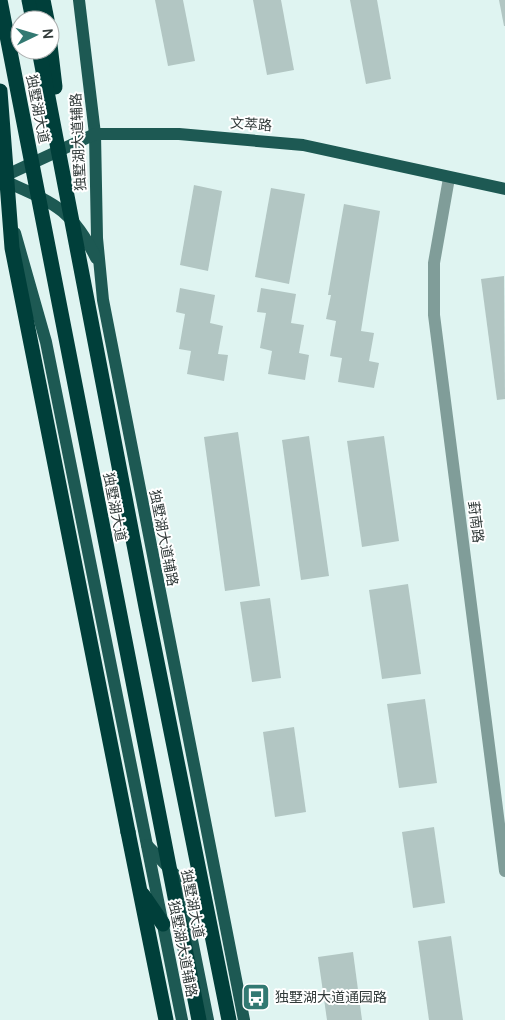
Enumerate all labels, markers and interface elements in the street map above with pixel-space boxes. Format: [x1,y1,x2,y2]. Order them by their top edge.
north arrow [10,10,60,60]
text: N [39,28,58,40]
street label: 独墅湖大道 [22,73,54,145]
street label: 独墅湖大道辅路 [65,93,90,191]
street label: 文萃路 [229,113,273,134]
street label: 独墅湖大道 [99,471,131,543]
street label: 独墅湖大道辅路 [146,488,183,588]
street label: 葑南路 [465,500,488,544]
street label: 独墅湖大道 [177,868,209,940]
street label: 独墅湖大道辅路 [165,899,202,999]
bus stop icon: 独墅湖大道通园路 [241,982,271,1012]
place label: 独墅湖大道通园路 [275,987,387,1006]

